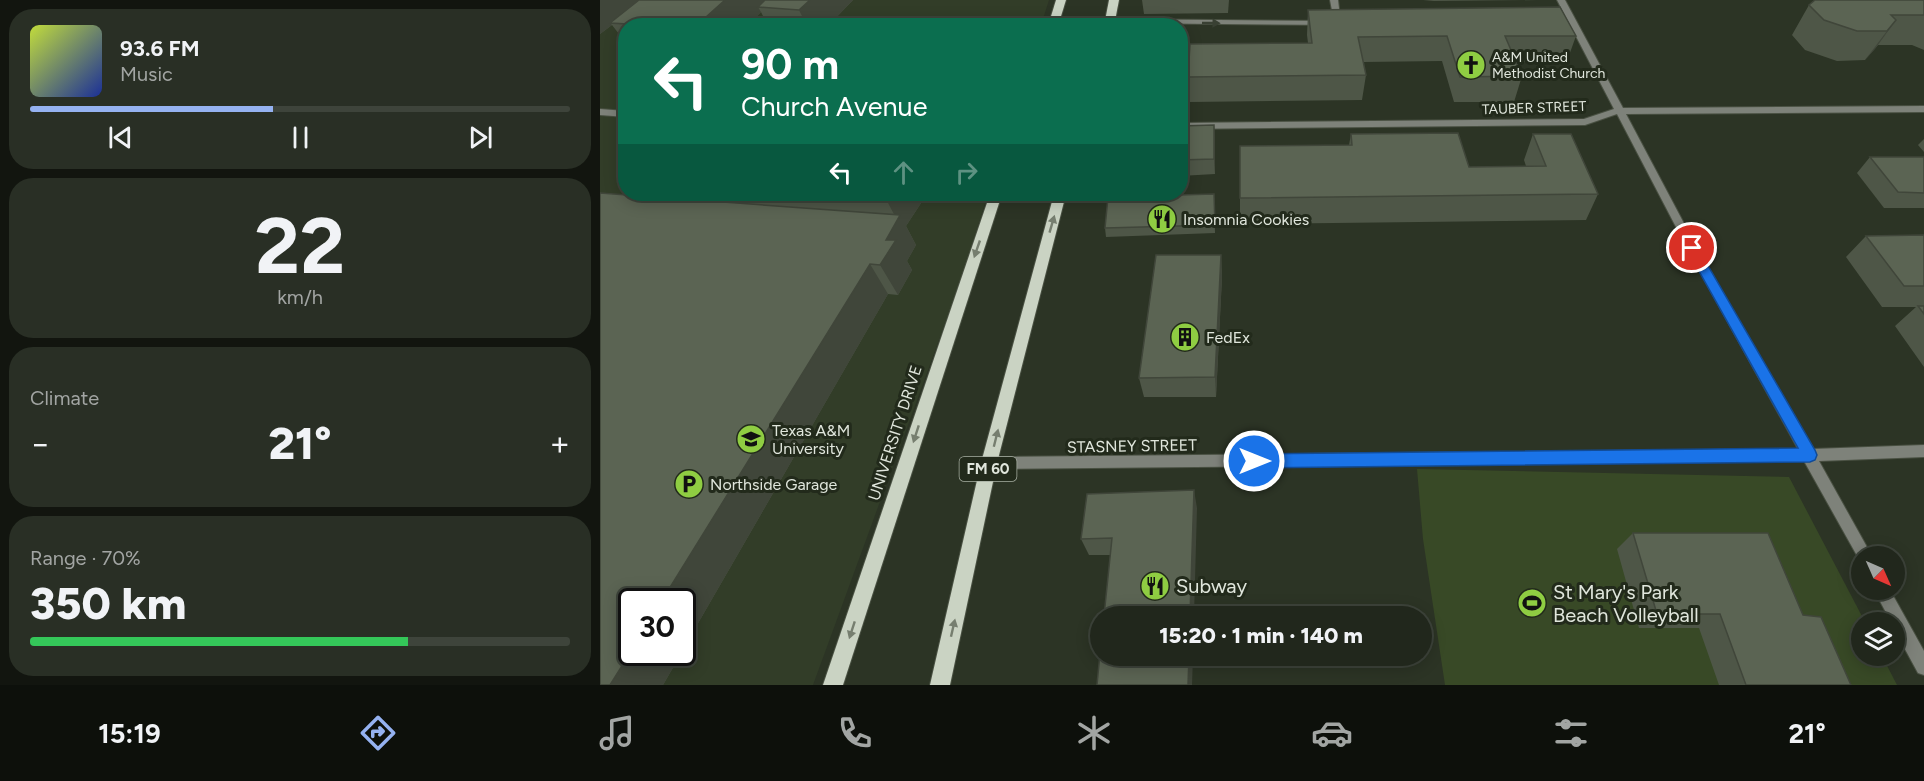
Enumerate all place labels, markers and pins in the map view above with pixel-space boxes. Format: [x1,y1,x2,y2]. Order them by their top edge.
church icon: A&M United Methodist Church [1455,49,1487,81]
place label: A&M United Methodist Church [1492,49,1605,82]
restaurant icon: Insomnia Cookies [1146,203,1178,235]
place label: Insomnia Cookies [1183,210,1309,229]
pin [1666,222,1717,273]
building icon: FedEx [1169,321,1201,353]
place label: FedEx [1206,328,1250,347]
place label: Texas A&M University [772,421,850,458]
school or university icon: Texas A&M University [735,423,767,455]
parking icon: Northside Garage [673,468,705,500]
place label: Northside Garage [710,475,838,494]
restaurant icon: Subway [1139,570,1171,602]
place label: Subway [1176,574,1247,598]
place label: St Mary's Park Beach Volleyball [1553,580,1699,627]
sports icon: St Mary's Park Beach Volleyball [1516,587,1548,619]

